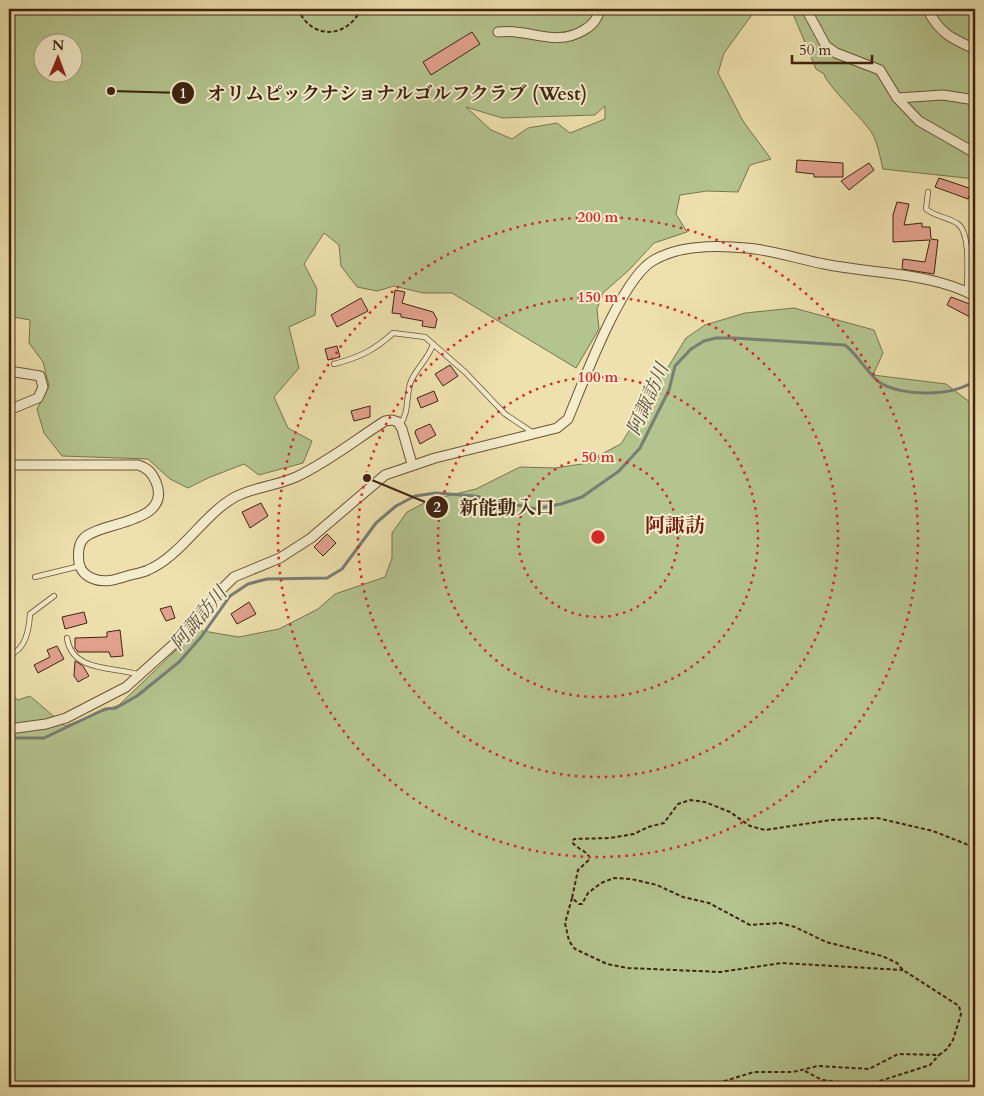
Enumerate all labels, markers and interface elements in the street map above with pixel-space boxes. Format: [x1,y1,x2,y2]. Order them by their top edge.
north arrow [32,32,82,82]
scale bar [792,32,872,64]
text: N [52,36,64,55]
text: 50 m [799,40,831,60]
callout: オリムピックナショナルゴルフクラブ (West) [170,76,599,110]
text: オリムピックナショナルゴルフクラブ (West) [207,81,587,107]
text: 1 [179,83,187,103]
text: 200 m [578,207,619,227]
text: 150 m [578,287,619,307]
water label: 阿諏訪川 [621,358,676,439]
text: 100 m [578,367,619,387]
text: 50 m [581,447,615,467]
callout: 新能動入口 [424,490,564,524]
text: 新能動入口 [459,495,555,521]
text: 2 [433,497,441,517]
district label: 阿諏訪 [645,512,705,539]
centre of rings [589,528,607,546]
water label: 阿諏訪川 [164,580,234,656]

